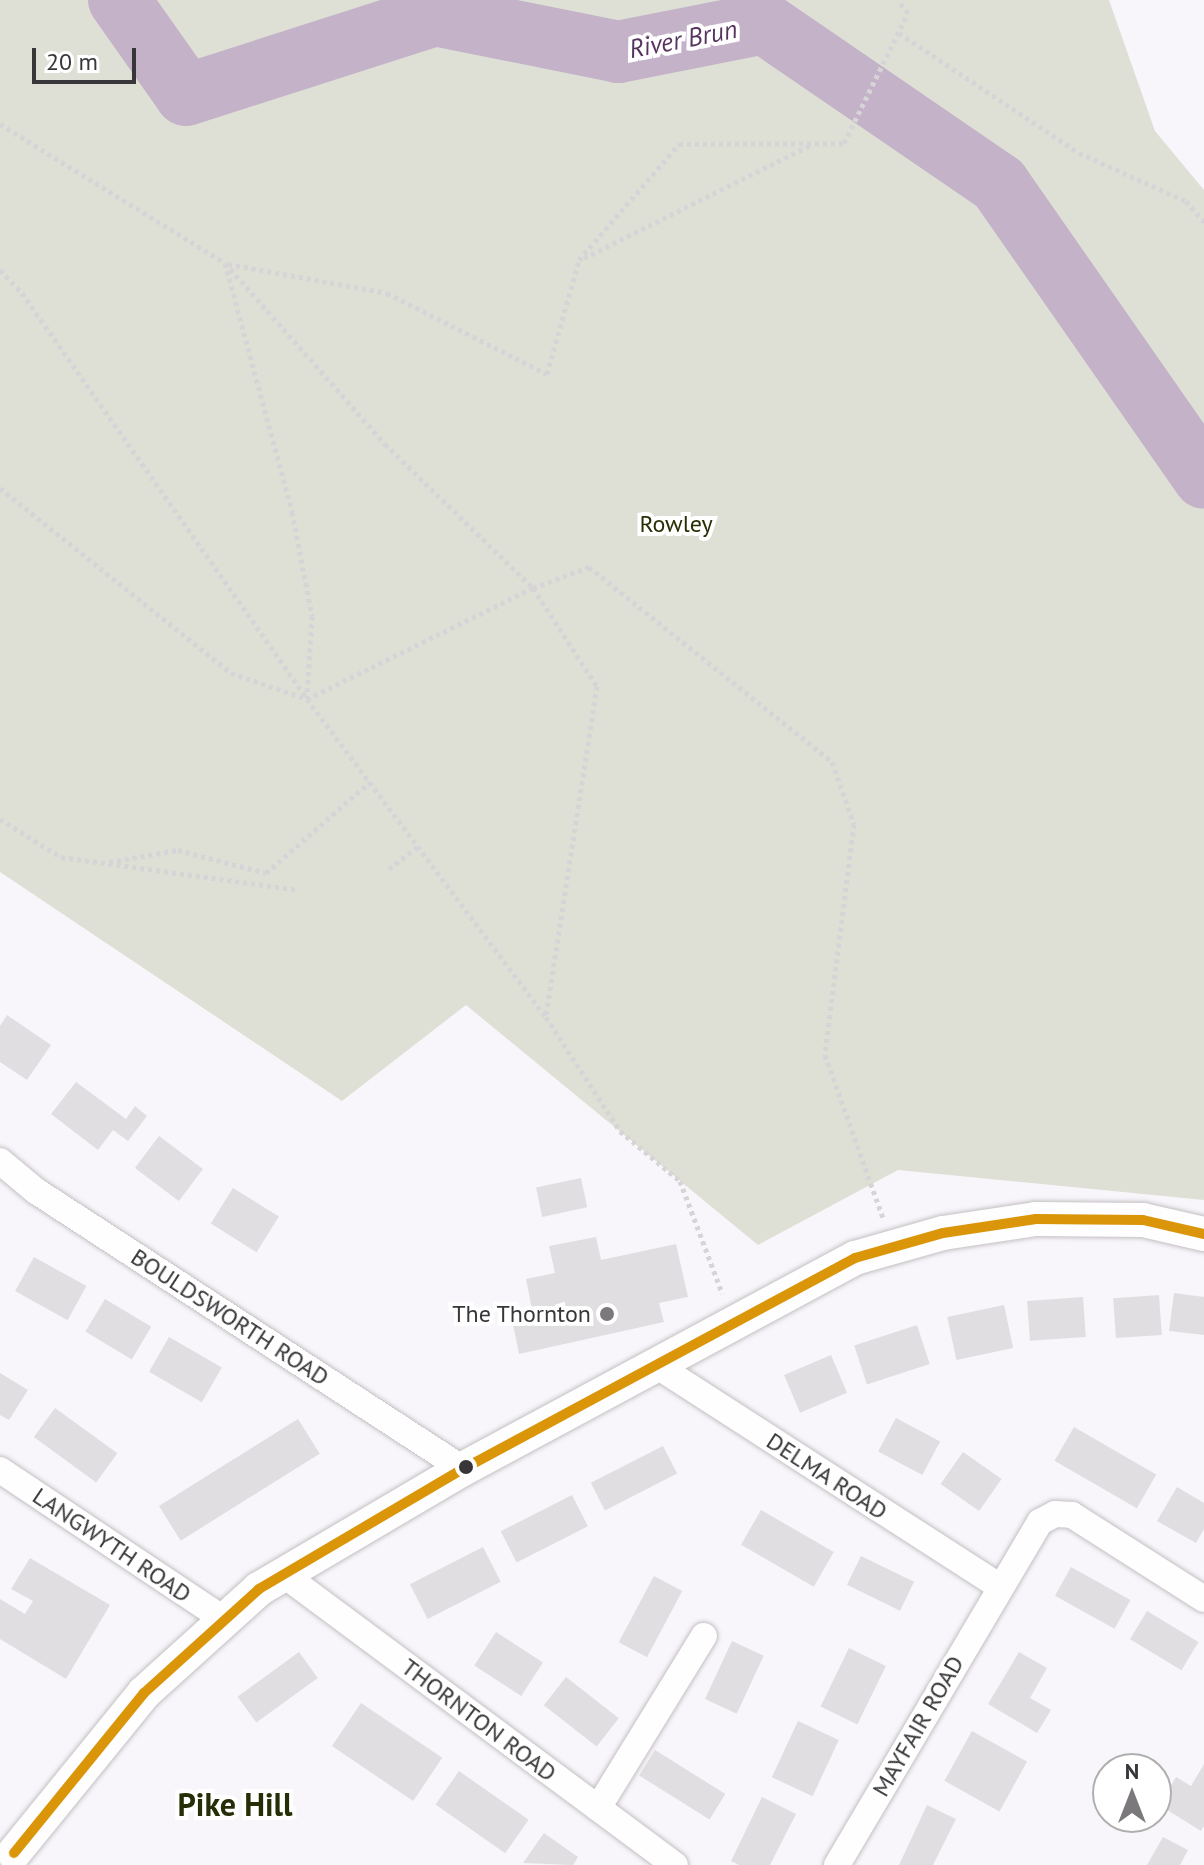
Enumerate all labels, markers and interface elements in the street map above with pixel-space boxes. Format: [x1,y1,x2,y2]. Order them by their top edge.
water label: River Brun [626,13,740,65]
scale bar [36,32,140,82]
text: 20 m [46,46,98,77]
park label: Rowley [639,510,713,538]
street label: BOULDSWORTH ROAD [126,1242,334,1392]
place label: The Thornton [451,1300,591,1328]
marker: The Thornton [598,1305,616,1323]
street label: DELMA ROAD [761,1426,893,1526]
unlabelled marker [458,1459,474,1475]
street label: LANGWYTH ROAD [27,1481,197,1609]
street label: MAYFAIR ROAD [866,1651,970,1801]
street label: THORNTON ROAD [396,1652,562,1788]
north arrow [1092,1753,1172,1833]
text: N [1125,1757,1139,1785]
district label: Pike Hill [178,1785,292,1823]

